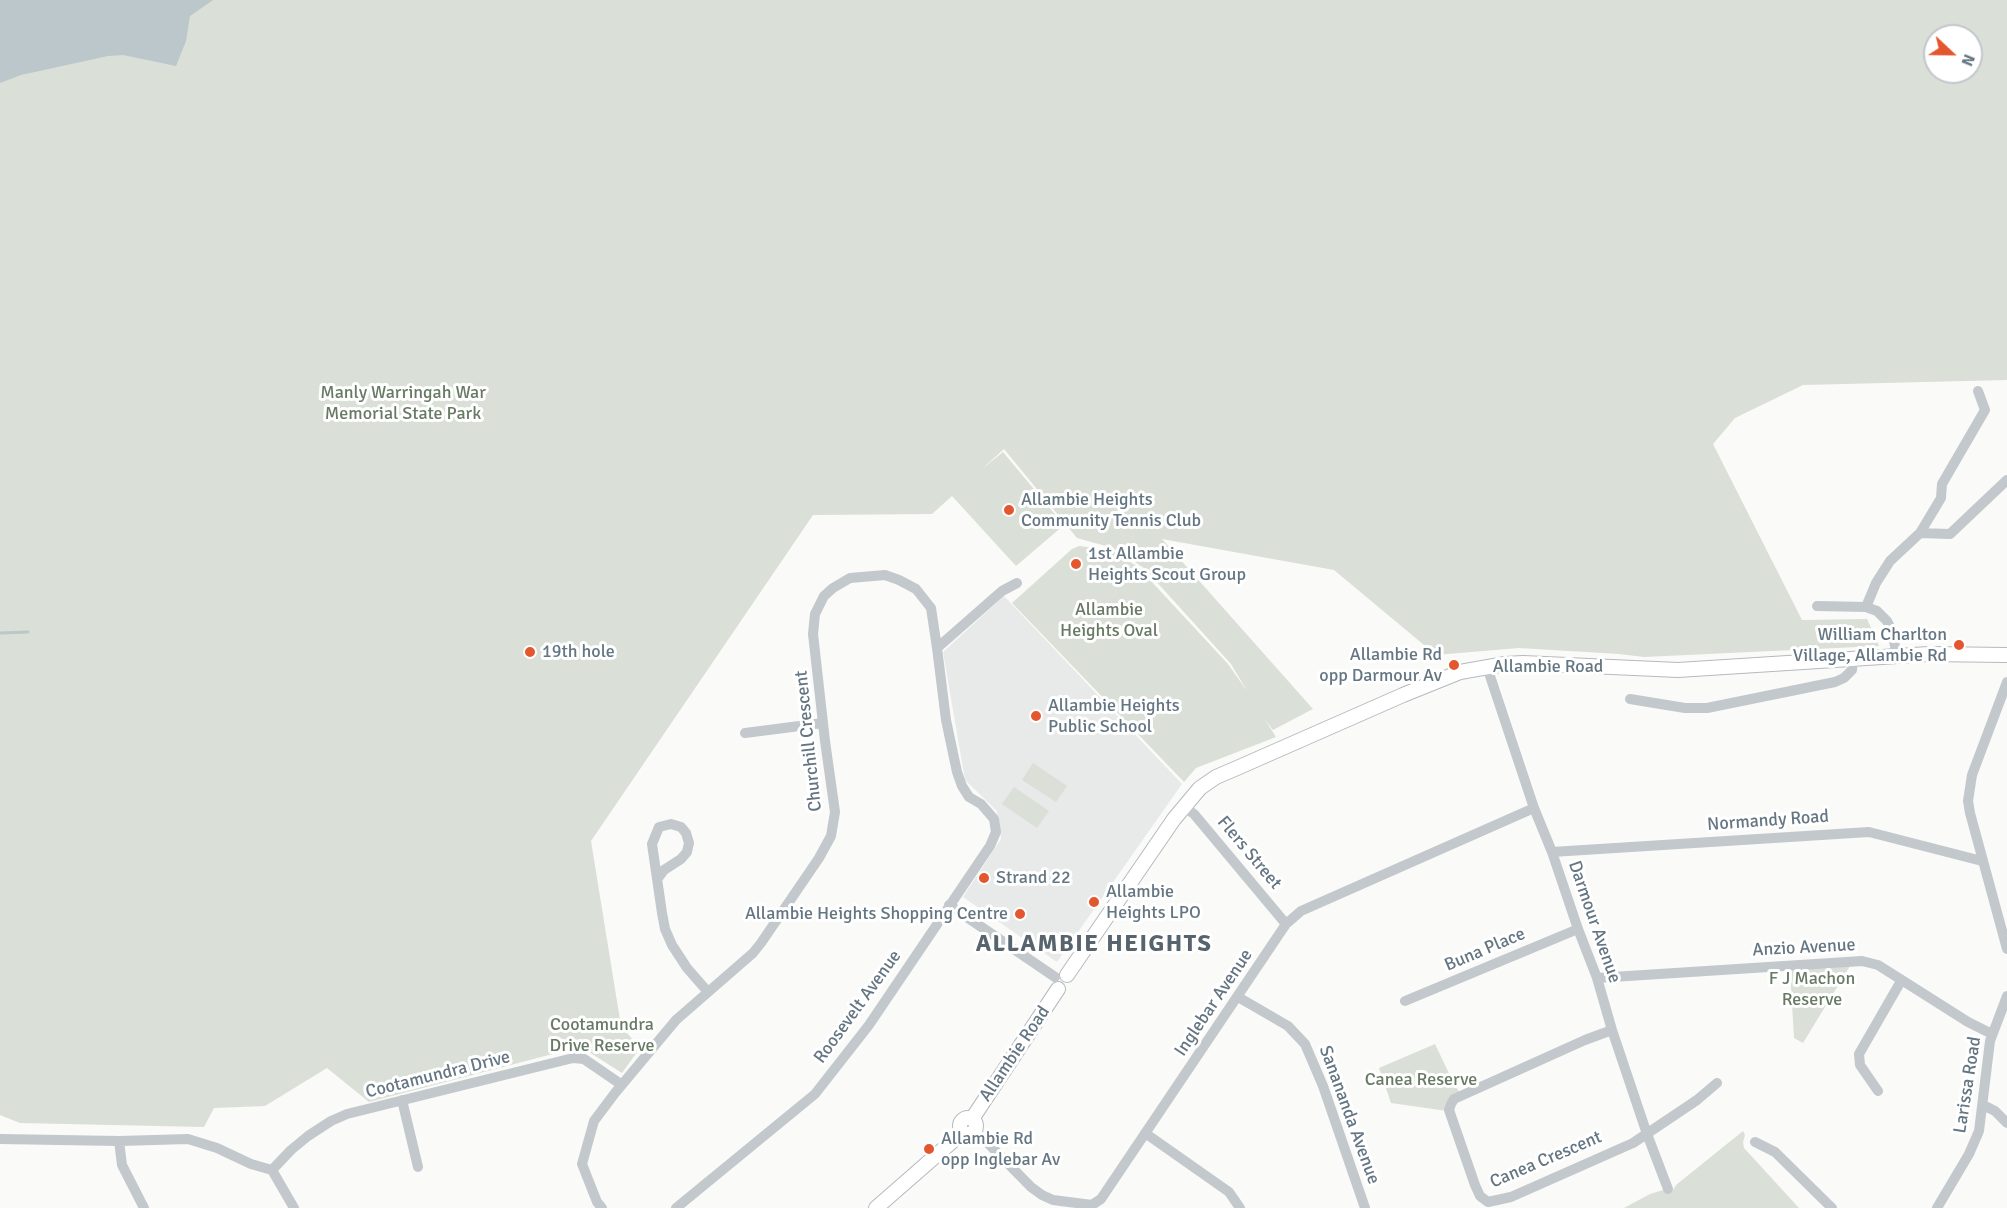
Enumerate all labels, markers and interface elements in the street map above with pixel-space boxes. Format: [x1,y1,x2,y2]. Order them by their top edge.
north arrow [1923,24,1983,84]
text: N [1956,51,1979,69]
park label: Manly Warringah War Memorial State Park [320,382,486,424]
place label: Allambie Heights Community Tennis Club [1021,489,1201,532]
marker: Allambie Heights Community Tennis Club [1002,503,1016,517]
place label: 1st Allambie Heights Scout Group [1088,543,1246,586]
marker: 1st Allambie Heights Scout Group [1069,557,1083,571]
park label: Allambie Heights Oval [1060,599,1158,642]
place label: William Charlton Village, Allambie Rd [1793,624,1947,666]
marker: William Charlton Village, Allambie Rd [1952,638,1966,652]
place label: 19th hole [542,641,615,663]
place label: Allambie Rd opp Darmour Av [1319,644,1442,686]
marker: 19th hole [523,645,537,659]
street label: Allambie Road [1493,656,1603,678]
marker: Allambie Rd opp Darmour Av [1447,658,1461,672]
street label: Churchill Crescent [791,669,827,813]
place label: Allambie Heights Public School [1048,695,1180,738]
marker: Allambie Heights Public School [1029,709,1043,723]
street label: Normandy Road [1706,806,1830,836]
street label: Flers Street [1212,812,1286,894]
street label: Darmour Avenue [1563,858,1625,986]
place label: Strand 22 [996,867,1071,889]
marker: Strand 22 [977,871,991,885]
place label: Allambie Heights LPO [1106,881,1201,924]
marker: Allambie Heights LPO [1087,895,1101,909]
place label: Allambie Heights Shopping Centre [745,903,1008,925]
marker: Allambie Heights Shopping Centre [1013,907,1027,921]
street label: Buna Place [1441,923,1529,977]
district label: ALLAMBIE HEIGHTS [976,931,1212,959]
street label: Anzio Avenue [1752,935,1856,961]
street label: Inglebar Avenue [1170,945,1258,1061]
street label: Roosevelt Avenue [810,946,906,1068]
park label: F J Machon Reserve [1769,968,1855,1010]
street label: Allambie Road [975,1002,1055,1106]
park label: Cootamundra Drive Reserve [550,1014,654,1056]
street label: Larissa Road [1950,1035,1986,1135]
street label: Sanananda Avenue [1314,1043,1384,1187]
street label: Cootamundra Drive [364,1047,512,1103]
park label: Canea Reserve [1365,1069,1477,1091]
street label: Canea Crescent [1487,1127,1605,1193]
place label: Allambie Rd opp Inglebar Av [941,1128,1060,1170]
marker: Allambie Rd opp Inglebar Av [922,1142,936,1156]

